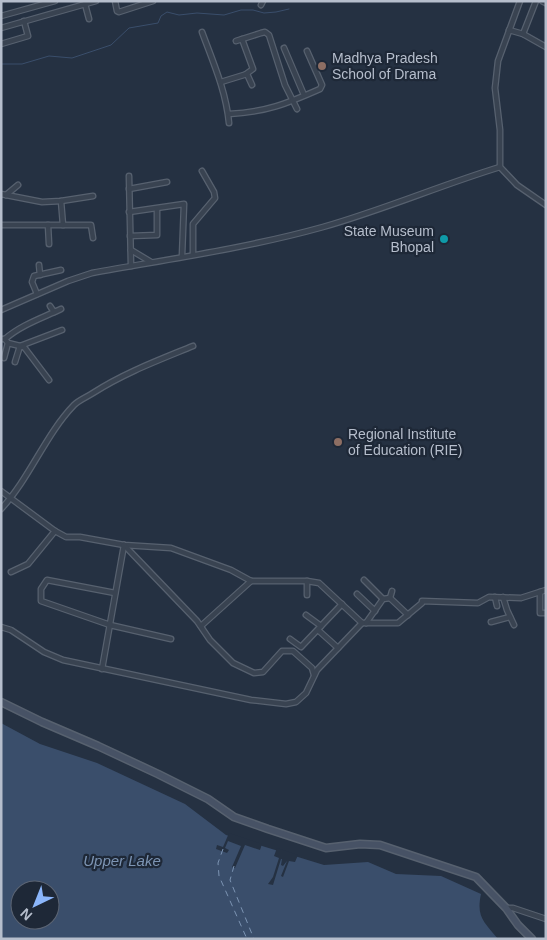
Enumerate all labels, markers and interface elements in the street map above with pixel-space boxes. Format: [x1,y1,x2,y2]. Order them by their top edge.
place label: Madhya Pradesh School of Drama [332,50,438,82]
marker: Madhya Pradesh School of Drama [316,60,328,72]
place label: State Museum Bhopal [344,223,434,255]
marker: State Museum Bhopal [438,233,450,245]
place label: Regional Institute of Education (RIE) [348,426,462,458]
marker: Regional Institute of Education (RIE) [332,436,344,448]
water label: Upper Lake [83,852,161,869]
north arrow [10,880,60,930]
text: N [17,905,35,924]

